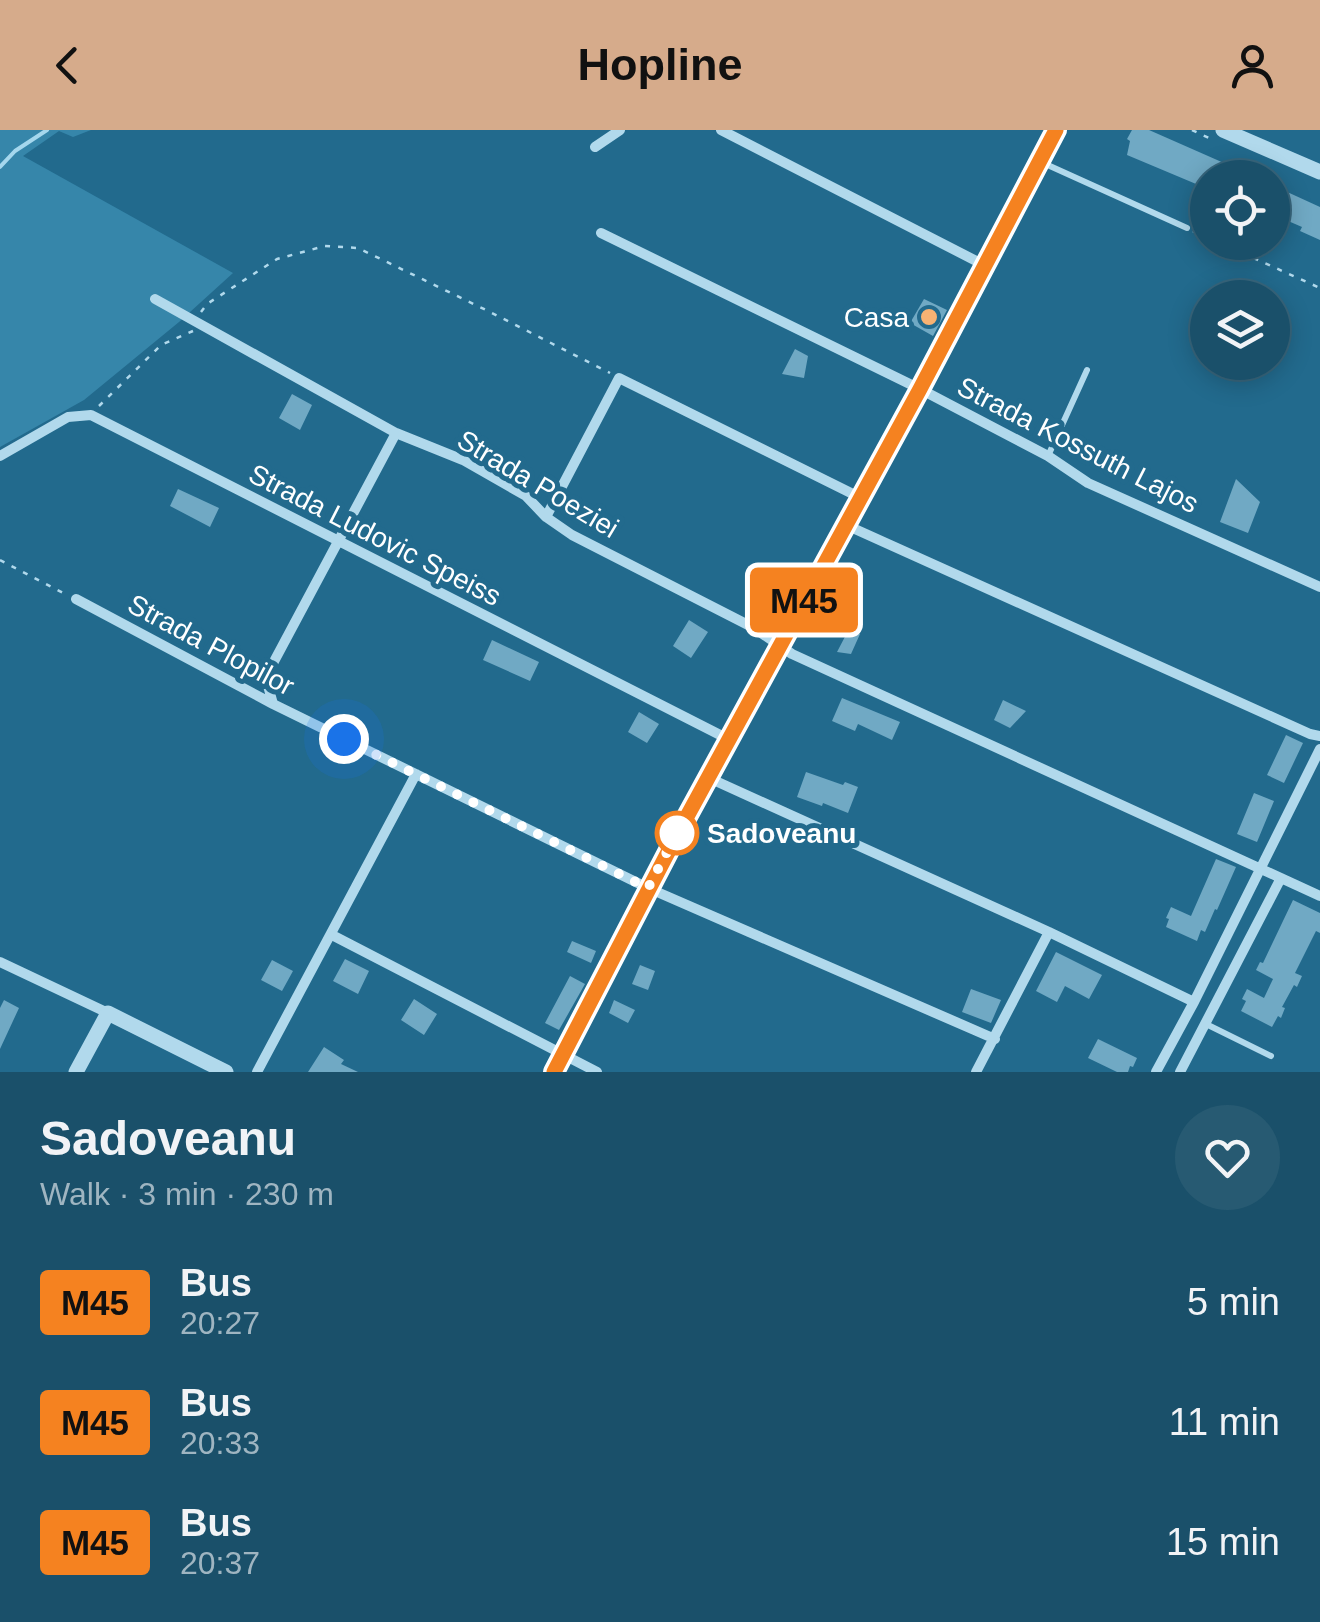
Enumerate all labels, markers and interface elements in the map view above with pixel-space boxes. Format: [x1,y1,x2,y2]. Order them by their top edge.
icon: back [40,38,95,93]
icon: person [1225,38,1280,93]
text: Hopline [578,39,743,90]
map controls [1190,160,1290,380]
button: locate [1190,160,1290,260]
button: layers [1190,280,1290,380]
place label: Casa [844,302,909,333]
marker: Casa [918,306,940,328]
street label: Strada Kossuth Lajos [952,371,1204,519]
street label: Strada Poeziei [452,424,624,544]
street label: Strada Ludovic Speiss [244,458,506,612]
line badge: M45 [746,568,862,632]
text: M45 [770,581,838,620]
street label: Strada Plopilor [123,588,299,702]
your location [319,714,369,764]
marker: Sadoveanu [656,812,698,854]
place label: Sadoveanu [707,818,856,849]
button: heart [1175,1105,1280,1210]
text: Sadoveanu [40,1112,296,1165]
text: Walk · 3 min · 230 m [40,1176,334,1212]
text: Bus [180,1262,252,1304]
text: 5 min [1187,1281,1280,1323]
text: M45 [61,1283,129,1322]
text: 20:27 [180,1305,260,1341]
text: Bus [180,1382,252,1424]
text: 11 min [1169,1401,1280,1443]
text: M45 [61,1403,129,1442]
text: 20:33 [180,1425,260,1461]
text: Bus [180,1502,252,1544]
text: 15 min [1166,1521,1280,1563]
text: M45 [61,1523,129,1562]
text: 20:37 [180,1545,260,1581]

